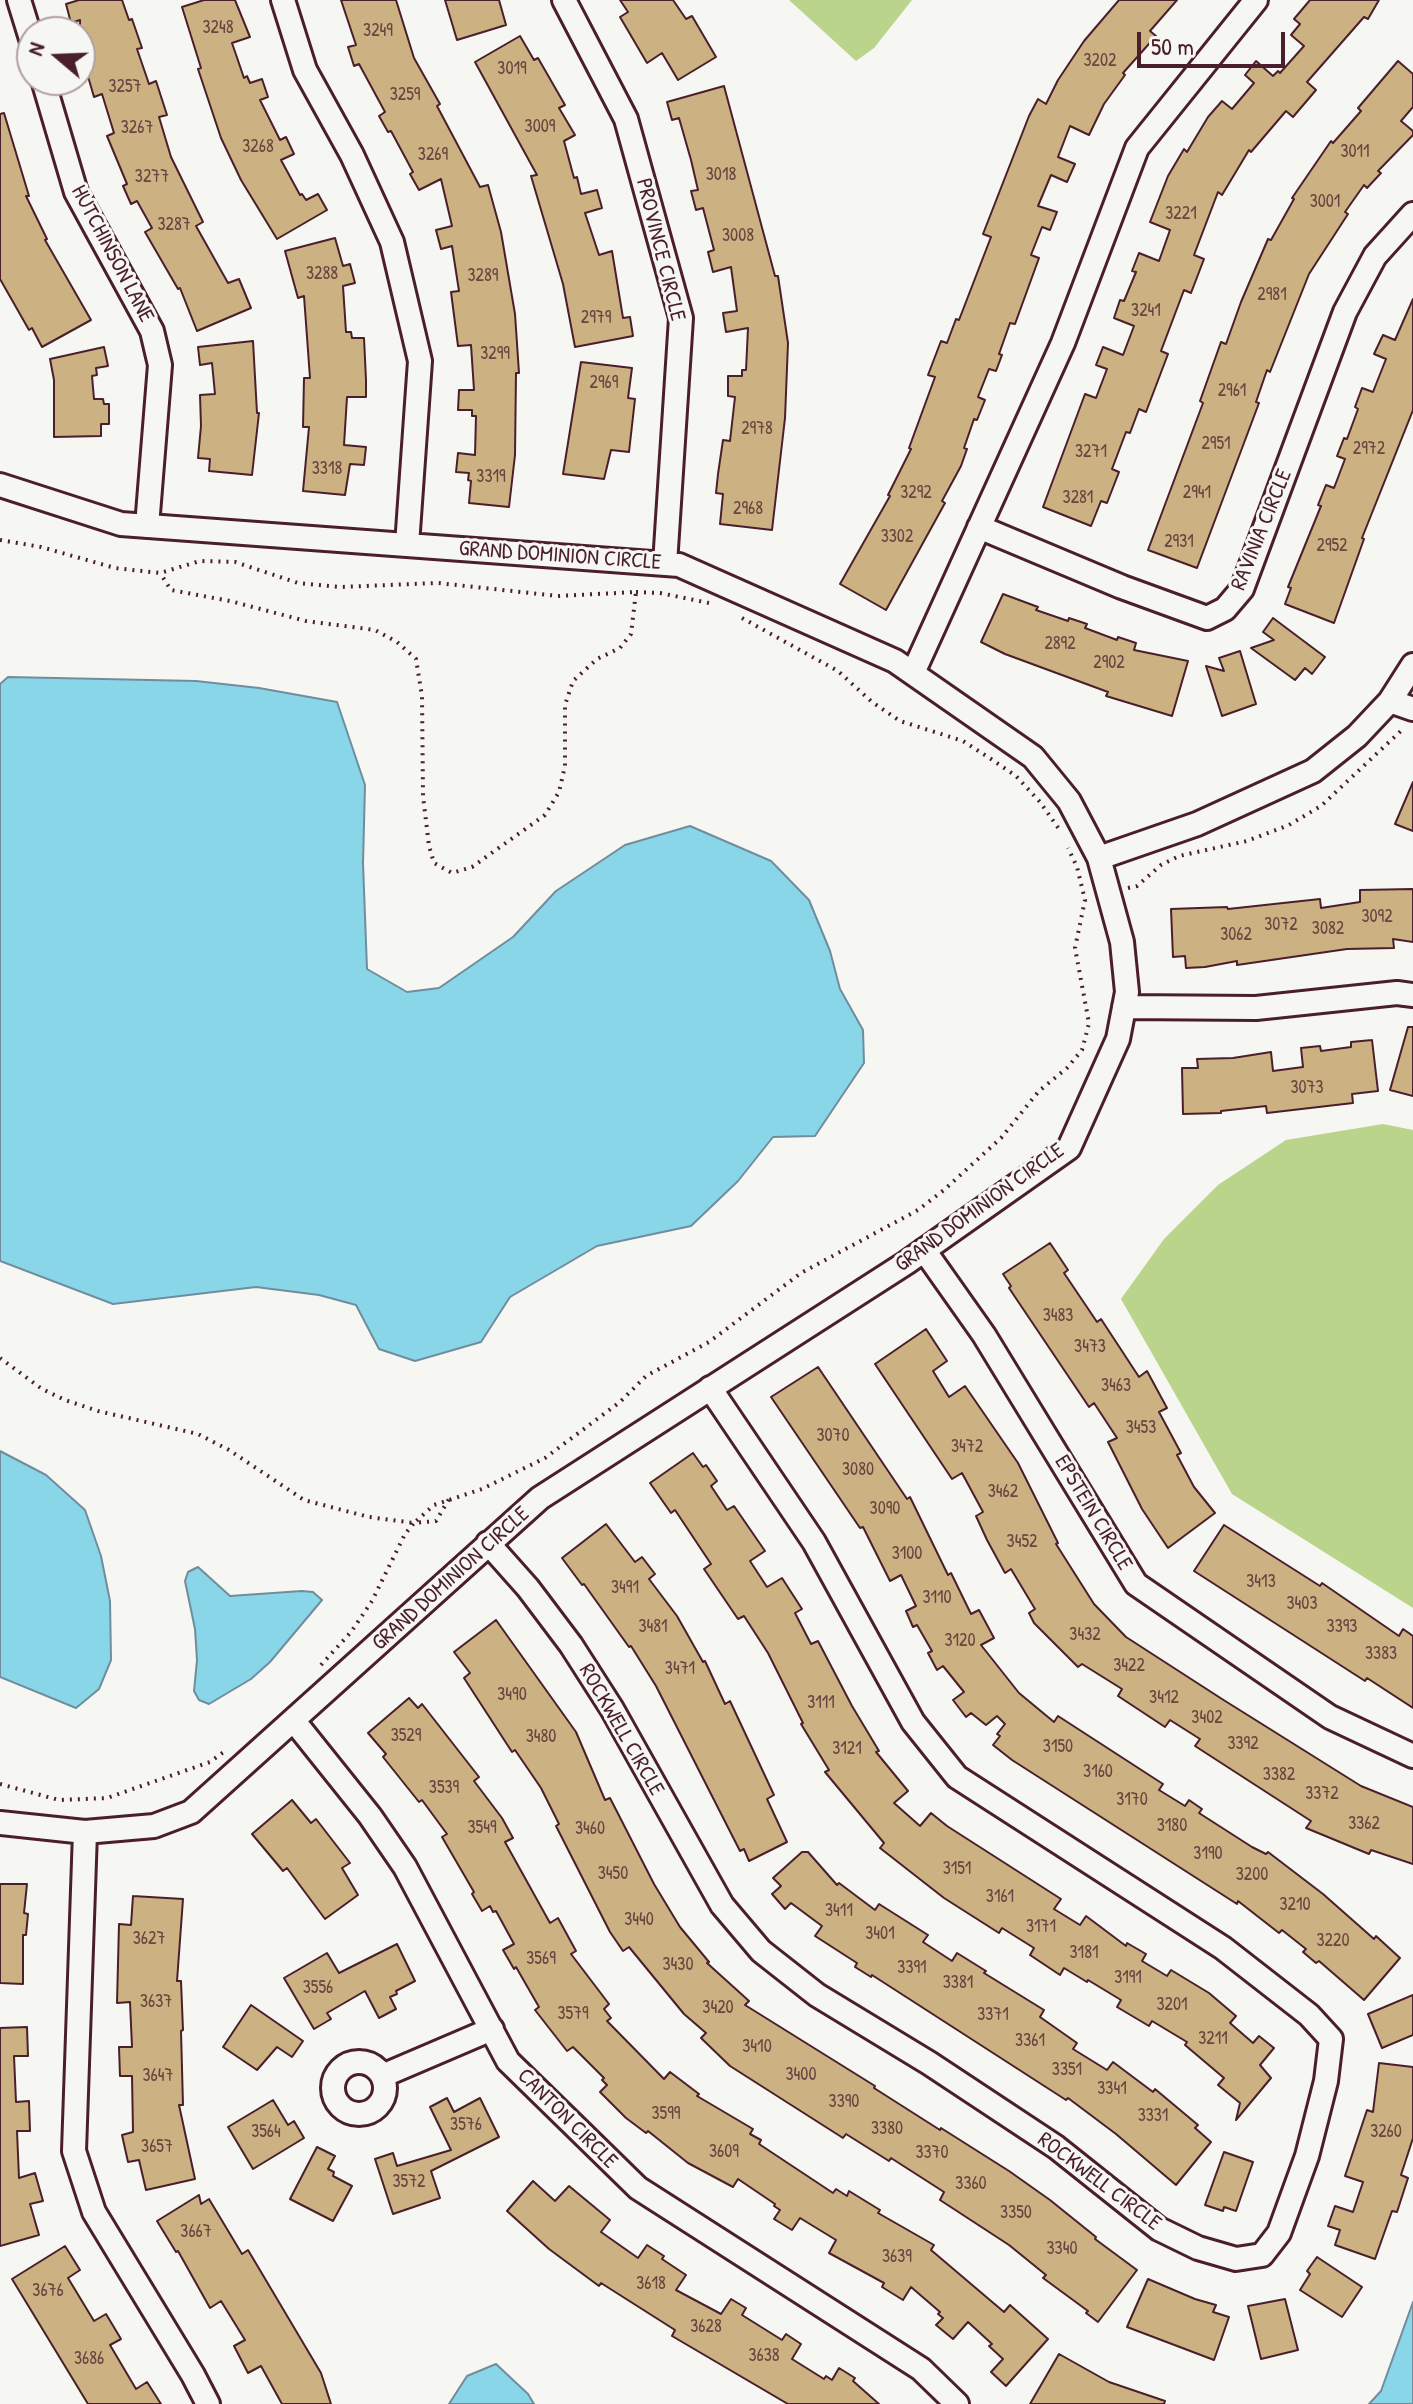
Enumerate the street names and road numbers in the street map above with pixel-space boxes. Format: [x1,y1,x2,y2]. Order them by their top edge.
street label: PROVINCE CIRCLE [630,176,690,324]
street label: HUTCHINSON LANE [65,181,159,327]
street label: RAVINIA CIRCLE [1226,466,1298,594]
street label: GRAND DOMINION CIRCLE [458,536,662,576]
street label: GRAND DOMINION CIRCLE [890,1138,1070,1278]
street label: EPSTEIN CIRCLE [1048,1451,1138,1575]
street label: GRAND DOMINION CIRCLE [367,1501,535,1657]
street label: ROCKWELL CIRCLE [573,1659,669,1801]
street label: CANTON CIRCLE [511,2063,623,2175]
street label: ROCKWELL CIRCLE [1032,2127,1166,2237]

